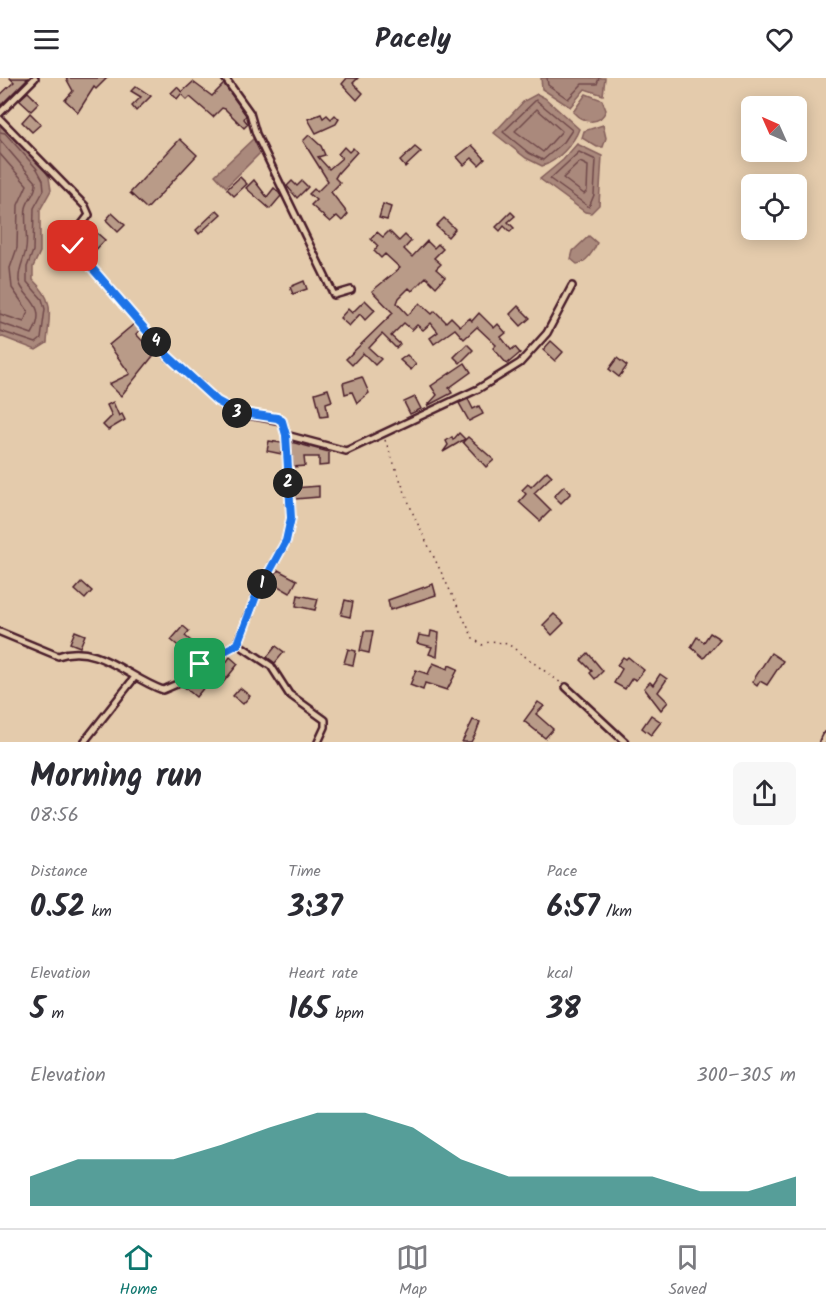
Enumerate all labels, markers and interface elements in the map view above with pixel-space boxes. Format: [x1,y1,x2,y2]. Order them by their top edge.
text: Pacely [375,18,451,61]
icon: menu [30,23,63,56]
icon: heart [763,23,796,56]
north arrow [741,96,807,162]
map controls [741,96,807,240]
button: locate [741,174,807,240]
pin [47,220,98,271]
icon: check [56,229,89,262]
pin: 4 [141,327,171,357]
text: 4 [152,329,160,354]
pin: 3 [222,398,252,428]
text: 3 [233,400,241,425]
pin: 2 [273,468,303,498]
text: 2 [283,470,293,495]
pin: 1 [247,569,277,599]
text: 1 [260,571,264,596]
pin [174,638,225,689]
icon: arrive [183,647,216,680]
text: Morning run [30,751,202,804]
button: share [733,762,796,825]
text: 08:56 [30,800,79,832]
text: Distance [30,859,88,884]
text: Time [288,859,321,884]
text: Pace [547,859,577,884]
text: 0.52 [30,884,85,932]
text: 3:37 [288,884,343,932]
text: 6:57 [547,884,600,932]
text: km [85,899,112,924]
text: /km [600,899,632,924]
text: Elevation [30,961,91,986]
text: Heart rate [288,961,358,986]
text: kcal [547,961,573,986]
text: 5 [30,986,45,1034]
text: 165 [288,986,329,1034]
text: 38 [547,986,581,1034]
text: m [45,1001,64,1026]
text: bpm [329,1001,364,1026]
text: Elevation [30,1060,106,1092]
text: 300–305 m [696,1060,796,1092]
tab: Home [120,1241,157,1302]
tab: Map [396,1241,429,1302]
tab: Saved [669,1241,706,1302]

